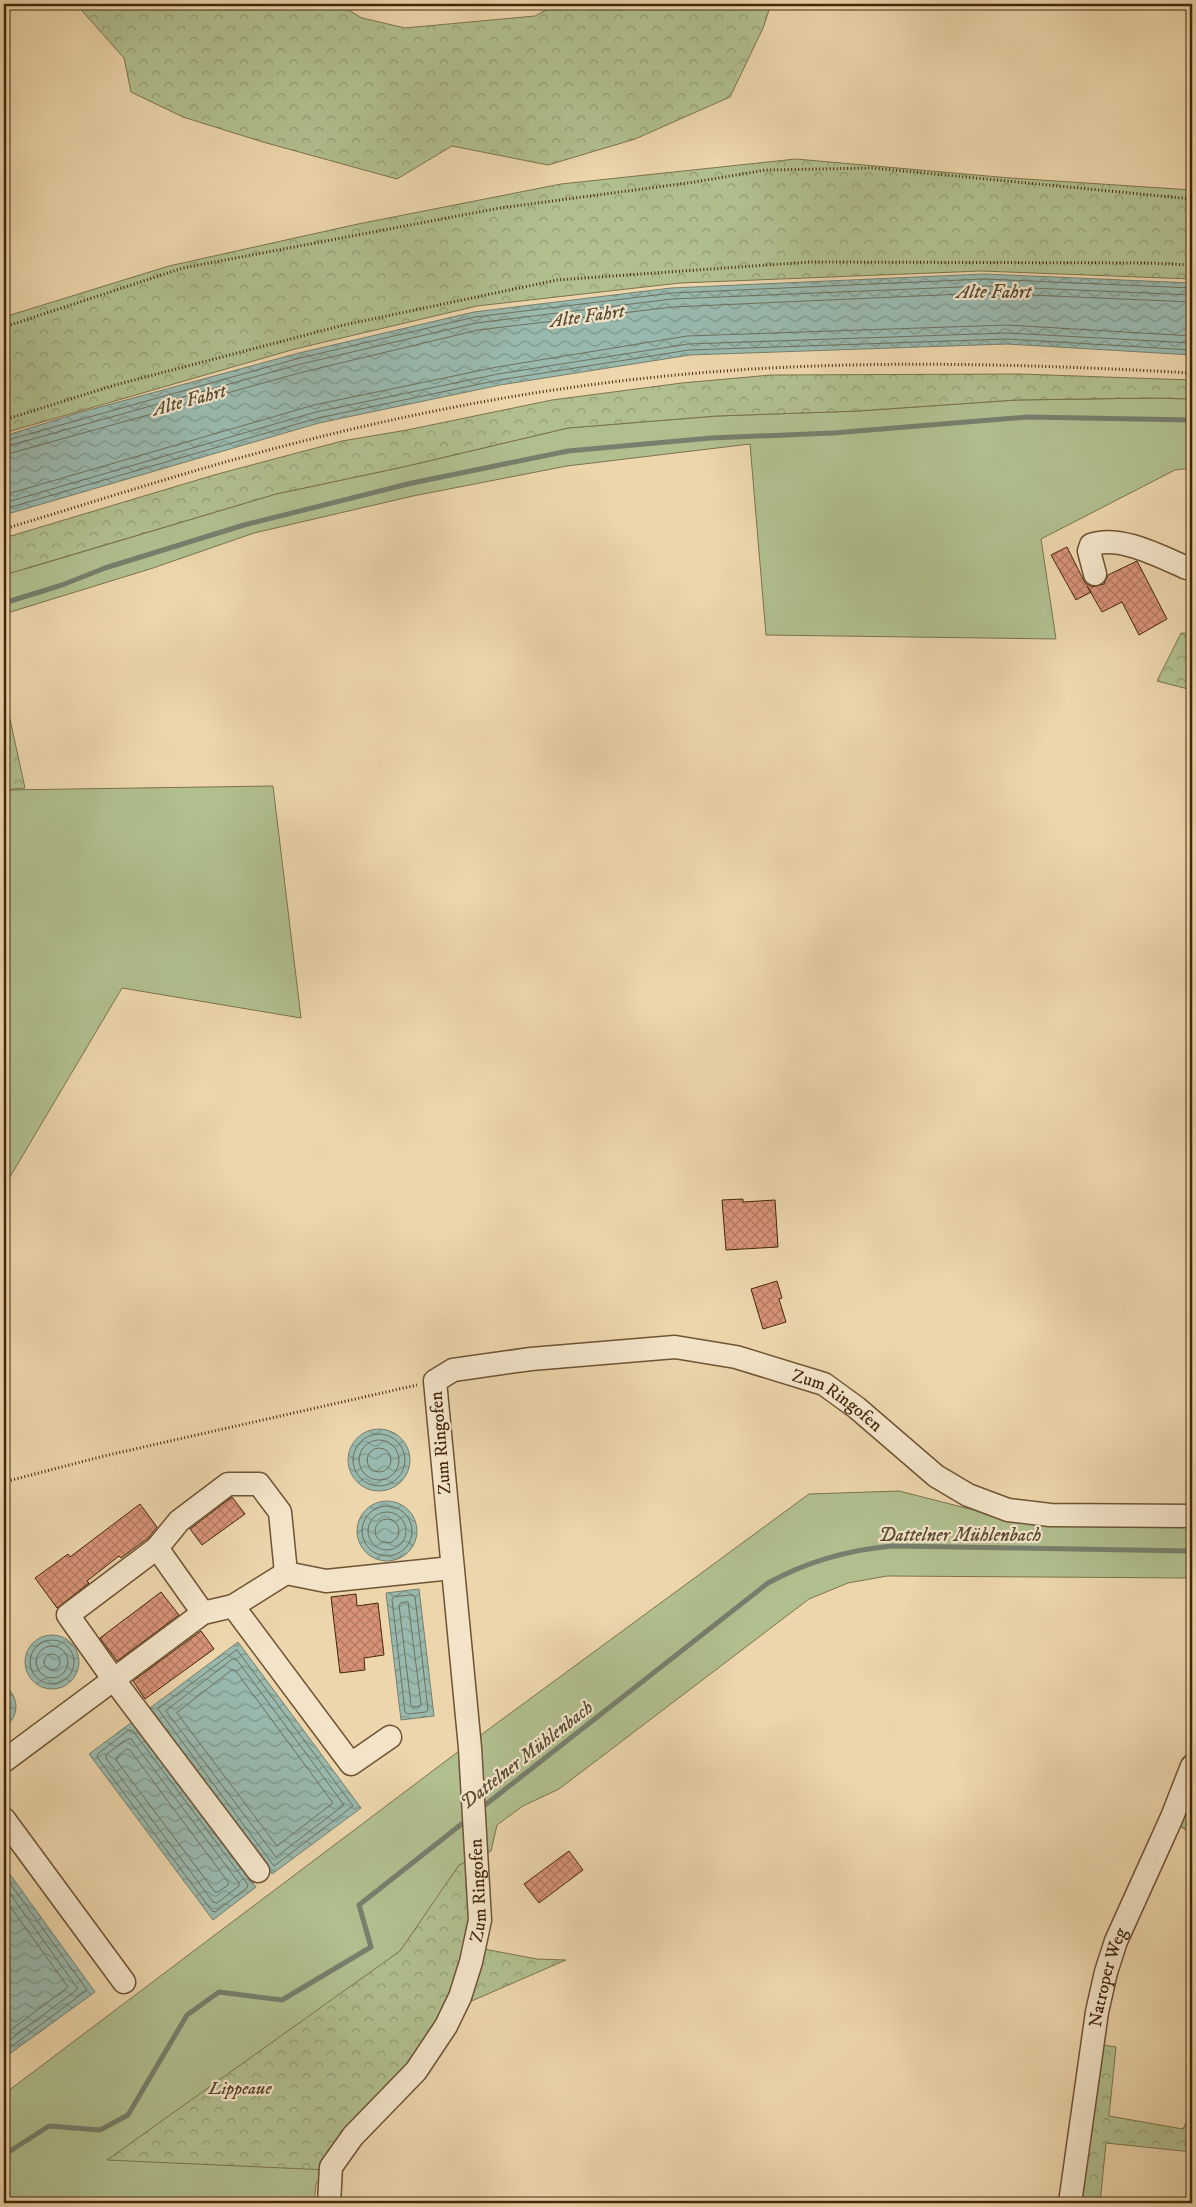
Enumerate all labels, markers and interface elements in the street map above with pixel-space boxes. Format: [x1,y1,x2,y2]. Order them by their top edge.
water label: Alte Fahrt [955,281,1032,304]
water label: Alte Fahrt [547,300,627,333]
water label: Alte Fahrt [148,379,230,422]
street label: Zum Ringofen [789,1365,887,1437]
street label: Zum Ringofen [425,1390,456,1496]
water label: Dattelner Mühlenbach [879,1524,1042,1547]
water label: Dattelner Mühlenbach [456,1696,598,1814]
street label: Zum Ringofen [465,1837,492,1944]
street label: Natroper Weg [1085,1924,1133,2029]
park label: Lippeaue [207,2078,272,2100]

